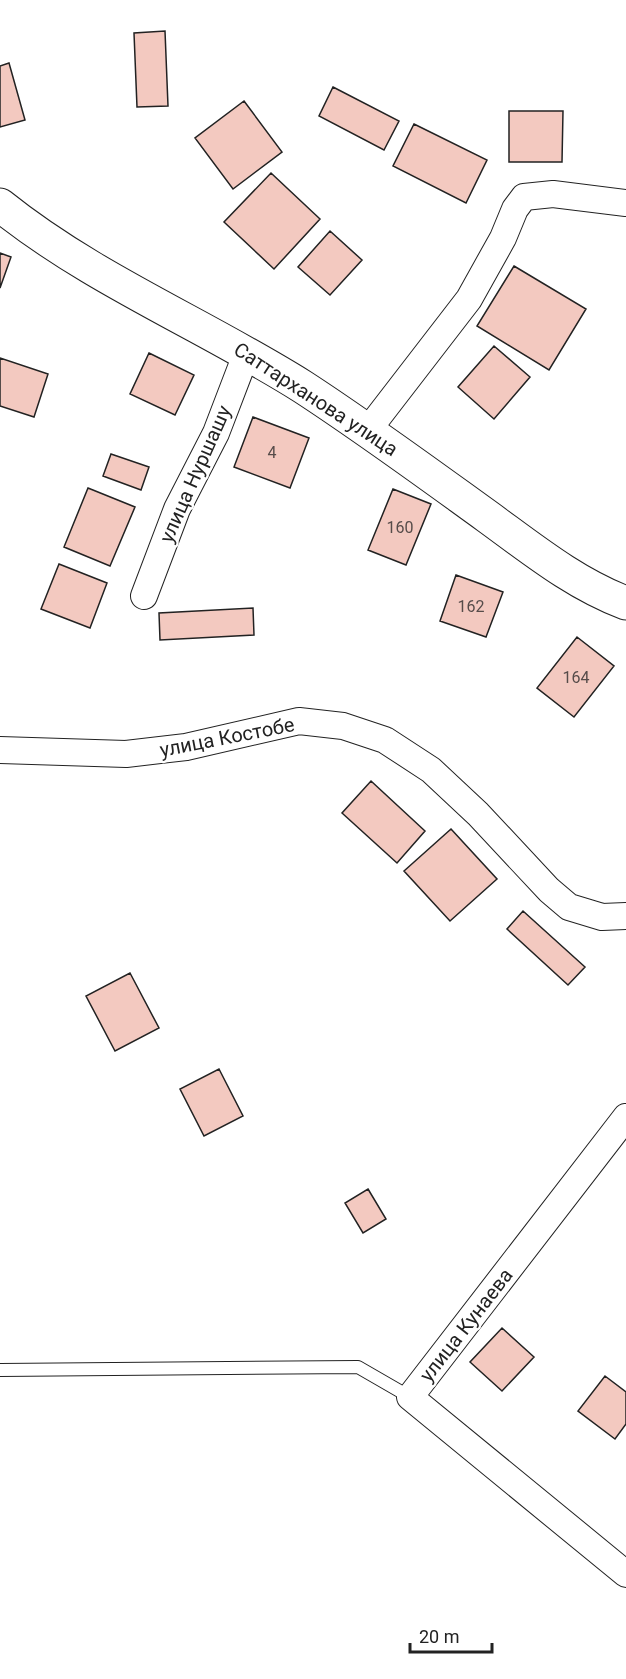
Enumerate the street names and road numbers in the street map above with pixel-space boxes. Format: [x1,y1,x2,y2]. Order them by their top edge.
street label: Саттарханова улица [229,337,403,461]
street label: улица Нуршашу [154,401,236,546]
street label: улица Костобе [158,712,296,762]
street label: улица Кунаева [414,1264,518,1386]

